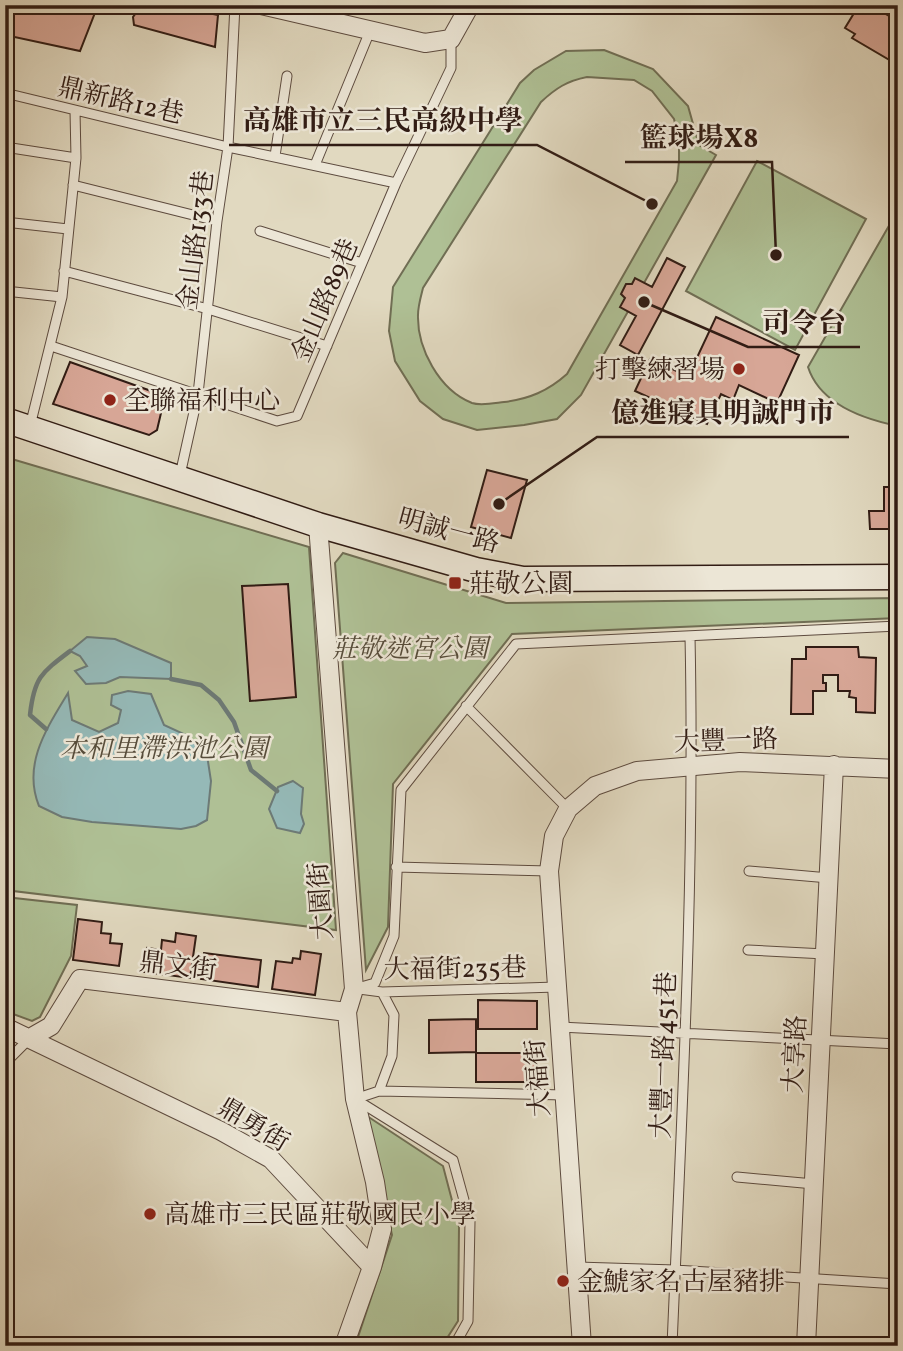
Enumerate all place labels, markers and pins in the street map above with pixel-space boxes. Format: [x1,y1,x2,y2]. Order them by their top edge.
callout: 高雄市立三民高級中學 [229,96,537,145]
callout: 籃球場X8 [625,113,772,162]
callout: 司令台 [748,298,860,347]
place label: 打擊練習場 [595,353,725,389]
marker: 打擊練習場 [731,361,747,377]
place label: 全聯福利中心 [124,384,280,420]
callout: 億進寢具明誠門市 [597,388,849,437]
marker: 全聯福利中心 [102,392,118,408]
place label: 莊敬公園 [469,567,573,603]
marker: 莊敬公園 [447,575,463,591]
place label: 高雄市三民區莊敬國民小學 [164,1198,476,1234]
marker: 高雄市三民區莊敬國民小學 [142,1206,158,1222]
place label: 金鯱家名古屋豬排 [577,1265,785,1301]
marker: 金鯱家名古屋豬排 [555,1273,571,1289]

